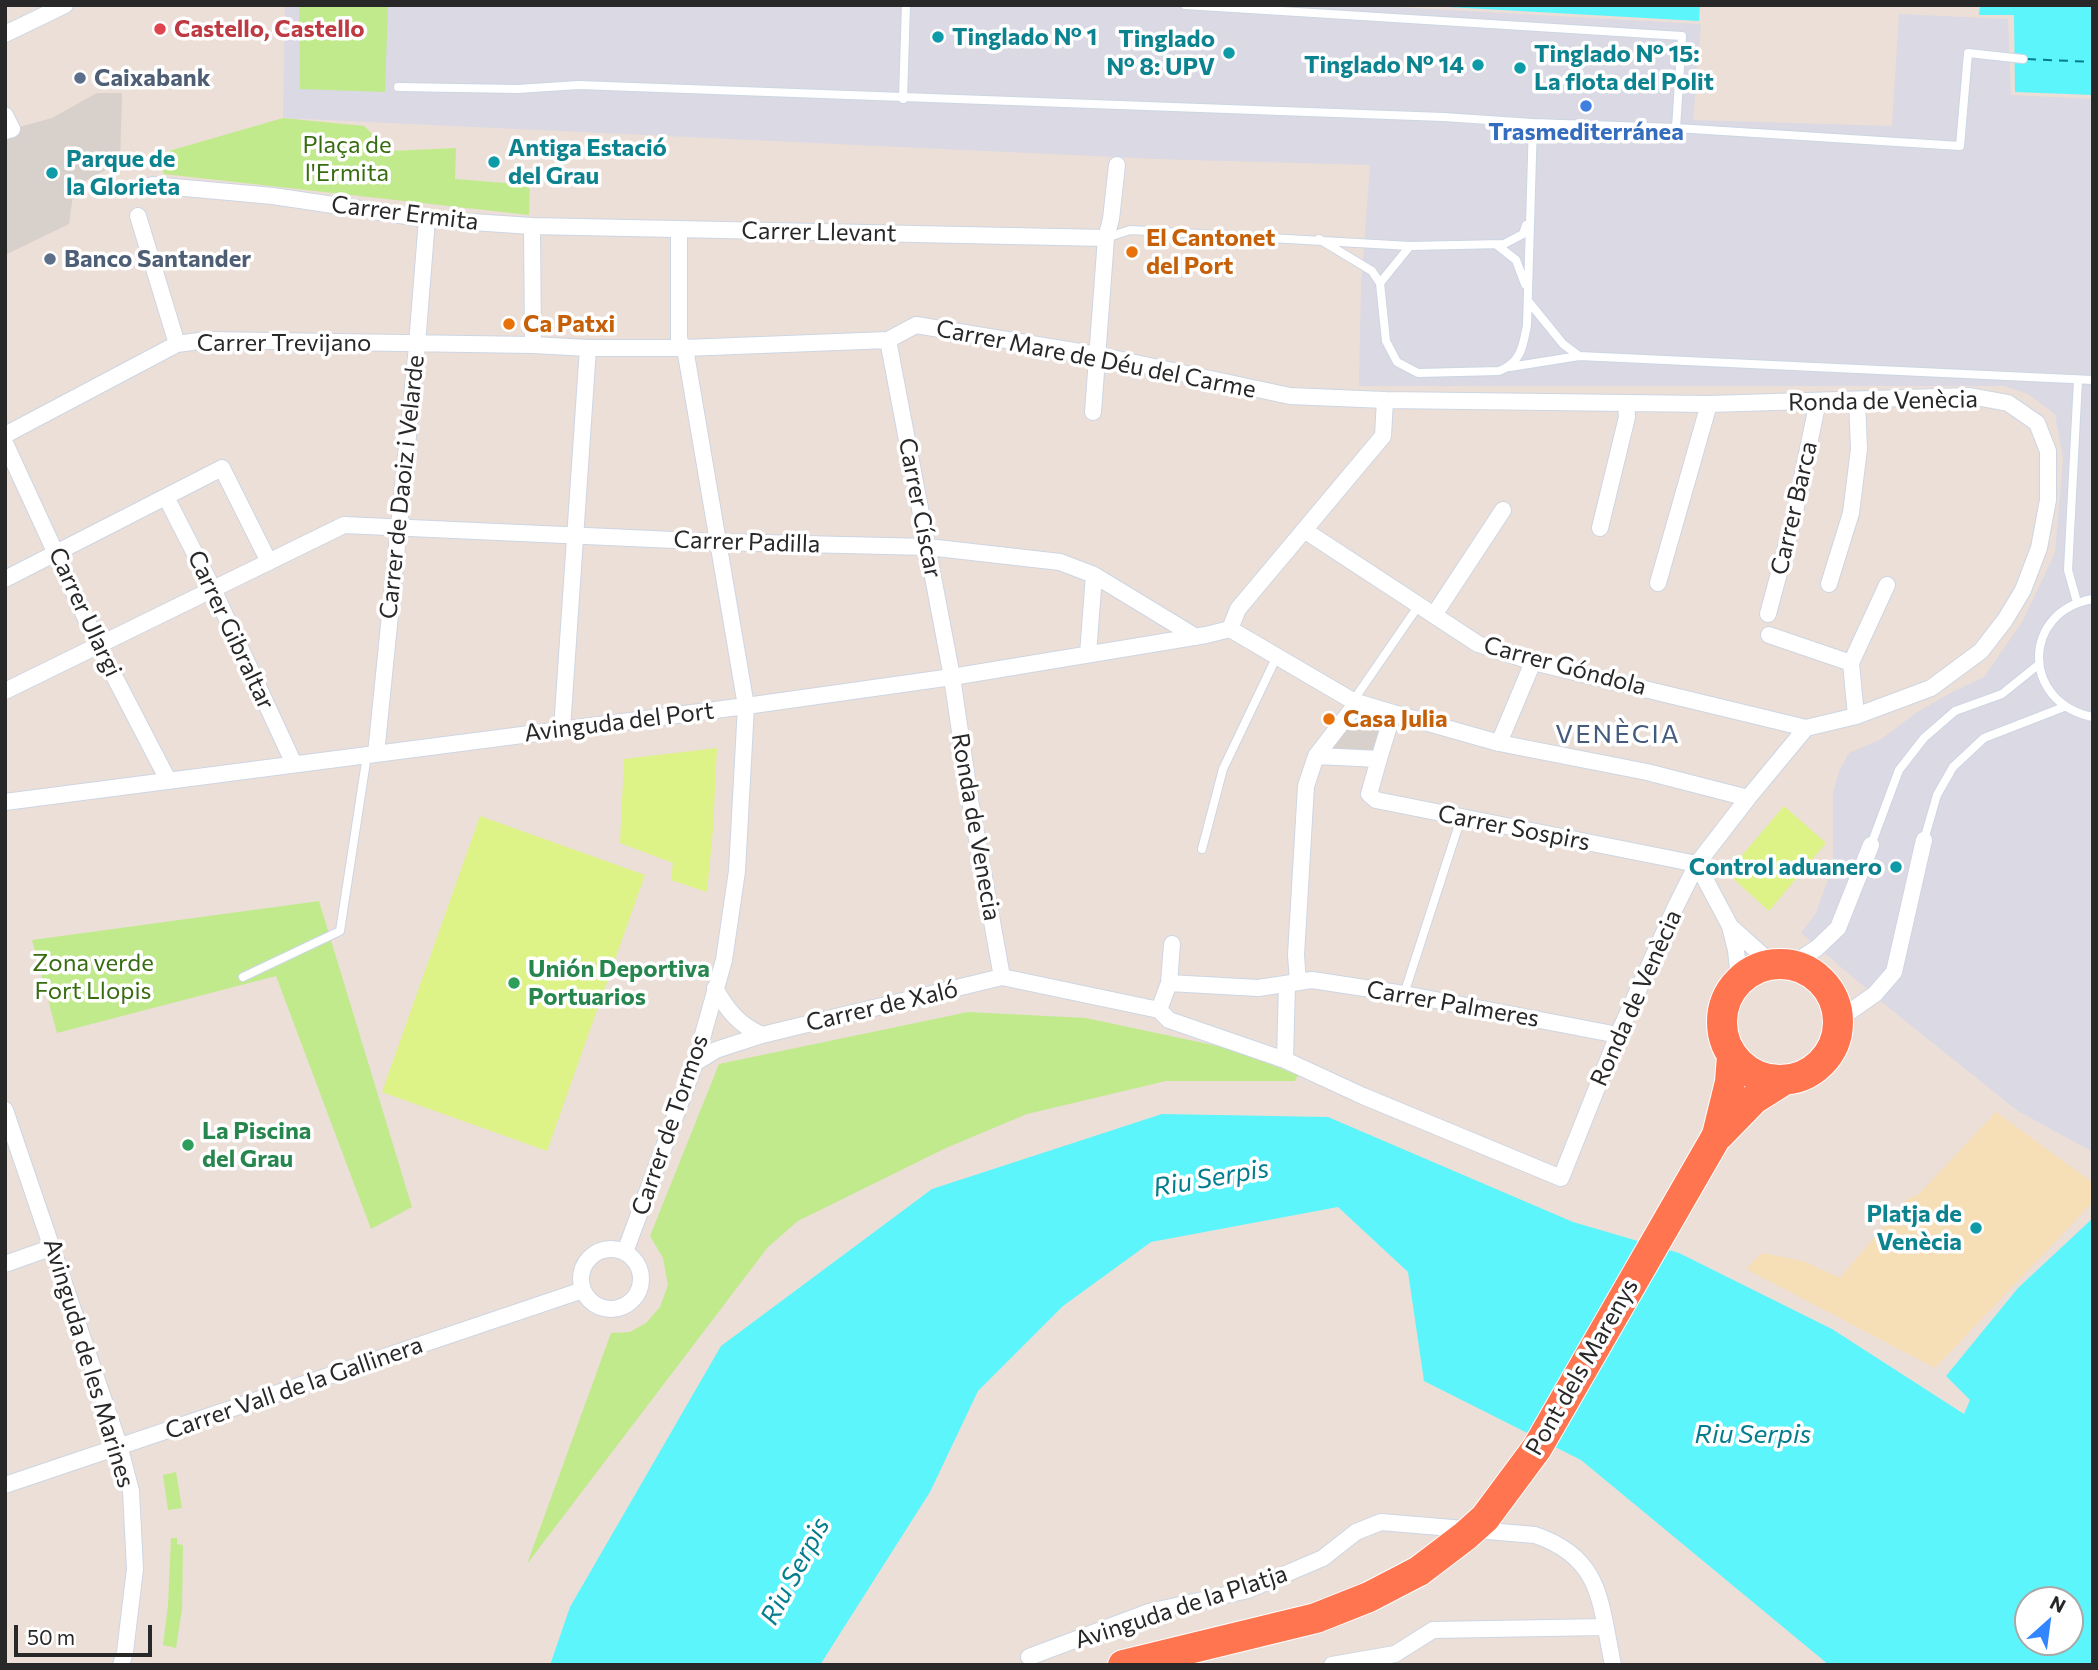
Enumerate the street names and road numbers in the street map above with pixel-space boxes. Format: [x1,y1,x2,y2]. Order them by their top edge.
street label: Carrer Ermita [330,190,480,236]
street label: Carrer Llevant [741,216,897,248]
street label: Carrer Mare de Déu del Carme [934,314,1258,404]
street label: Carrer Trevijano [197,329,371,357]
street label: Carrer de Daoiz i Velarde [374,353,430,621]
street label: Ronda de Venècia [1788,385,1978,417]
street label: Carrer Císcar [892,435,948,581]
street label: Carrer Barca [1765,438,1823,578]
street label: Carrer Padilla [673,525,821,559]
street label: Carrer Ulargi [42,543,128,681]
street label: Carrer Gibraltar [181,546,281,714]
street label: Carrer Góndola [1481,630,1649,702]
street label: Avinguda del Port [522,696,716,748]
street label: Ronda de Venecia [945,731,1007,923]
street label: Carrer Sospirs [1436,799,1592,857]
street label: Ronda de Venècia [1584,905,1688,1091]
street label: Carrer de Xaló [803,975,961,1037]
street label: Carrer Palmeres [1364,975,1542,1033]
street label: Carrer de Tormos [626,1031,714,1219]
street label: Avinguda de les Marines [37,1235,141,1491]
street label: Pont dels Marenys [1520,1274,1644,1460]
street label: Carrer Vall de la Gallinera [162,1330,426,1446]
street label: Avinguda de la Platja [1071,1559,1291,1655]

